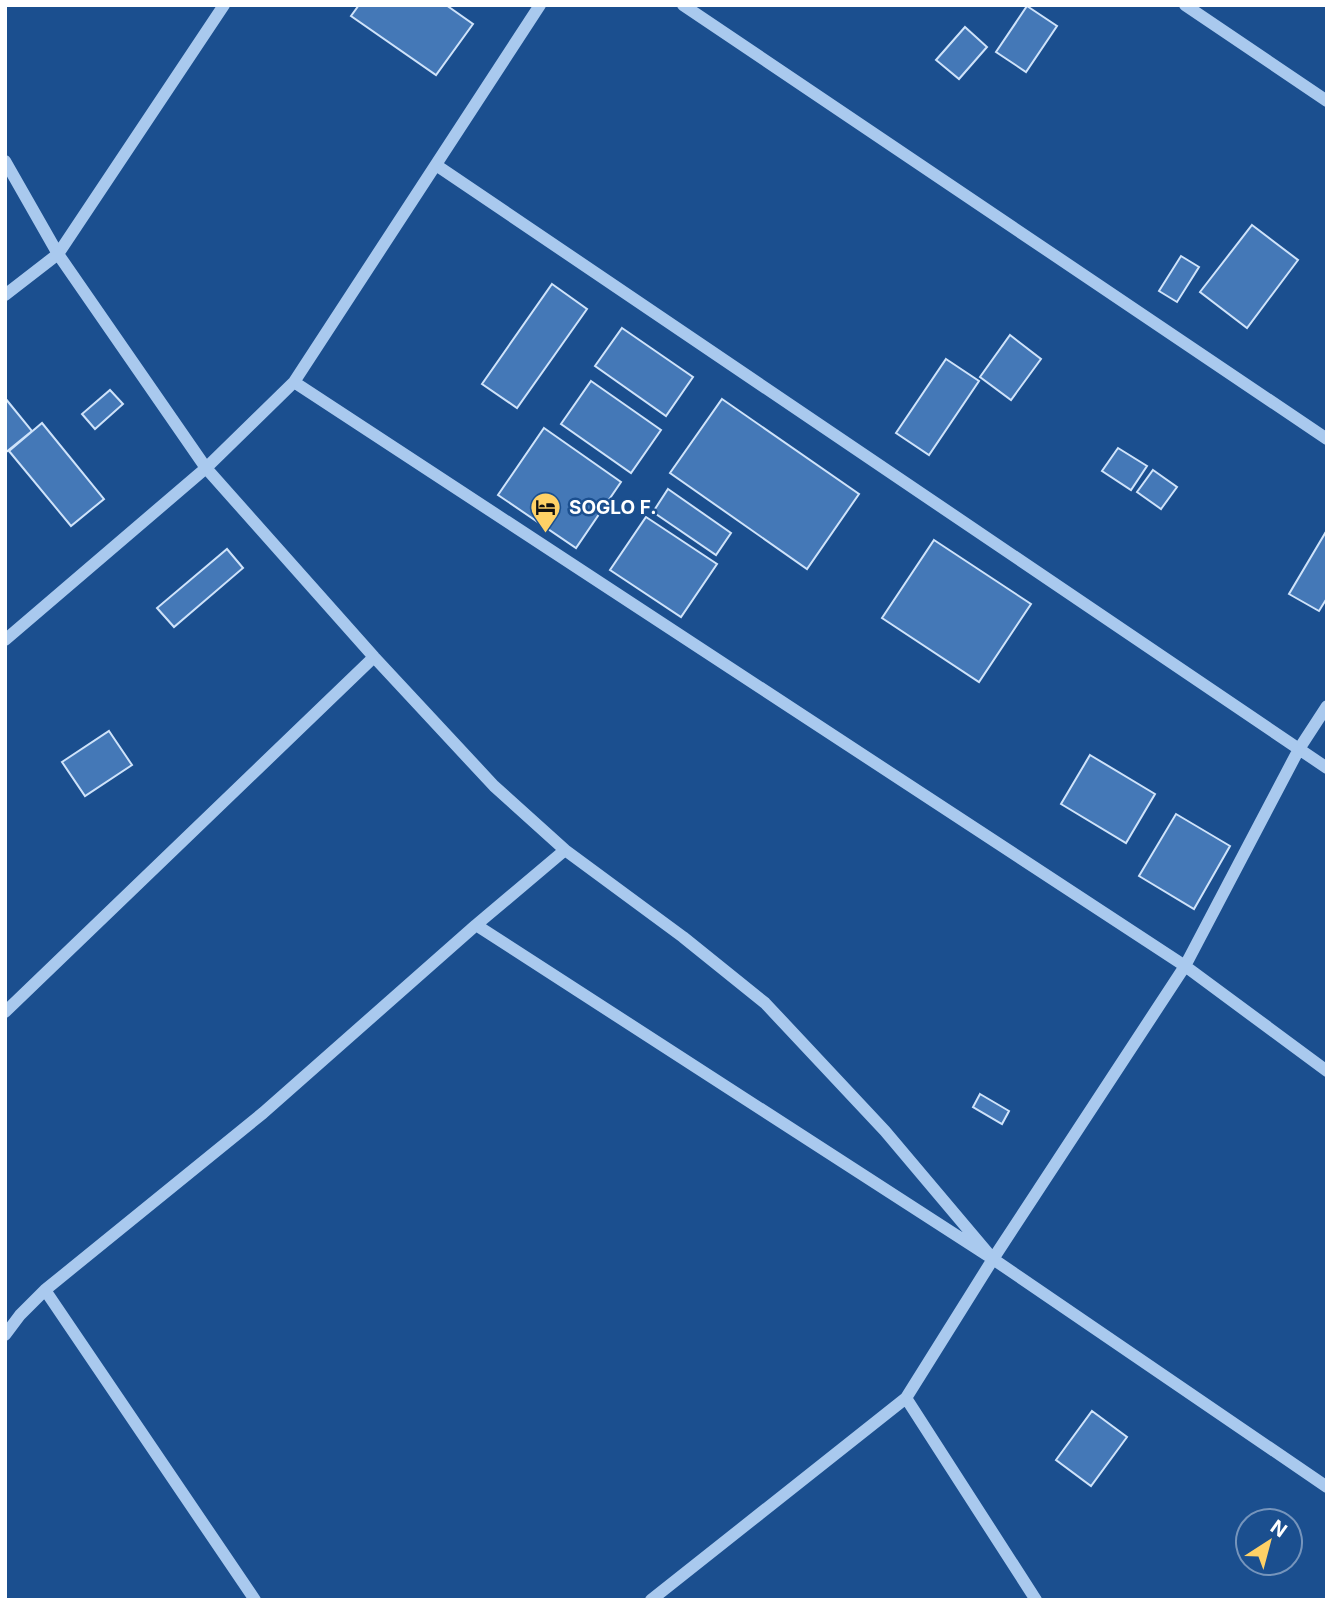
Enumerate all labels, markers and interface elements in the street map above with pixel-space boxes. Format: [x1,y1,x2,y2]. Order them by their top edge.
hotel icon: SOGLO F. [529,490,563,534]
place label: SOGLO F. [569,496,657,519]
north arrow [1234,1507,1304,1577]
text: N [1266,1515,1291,1542]

